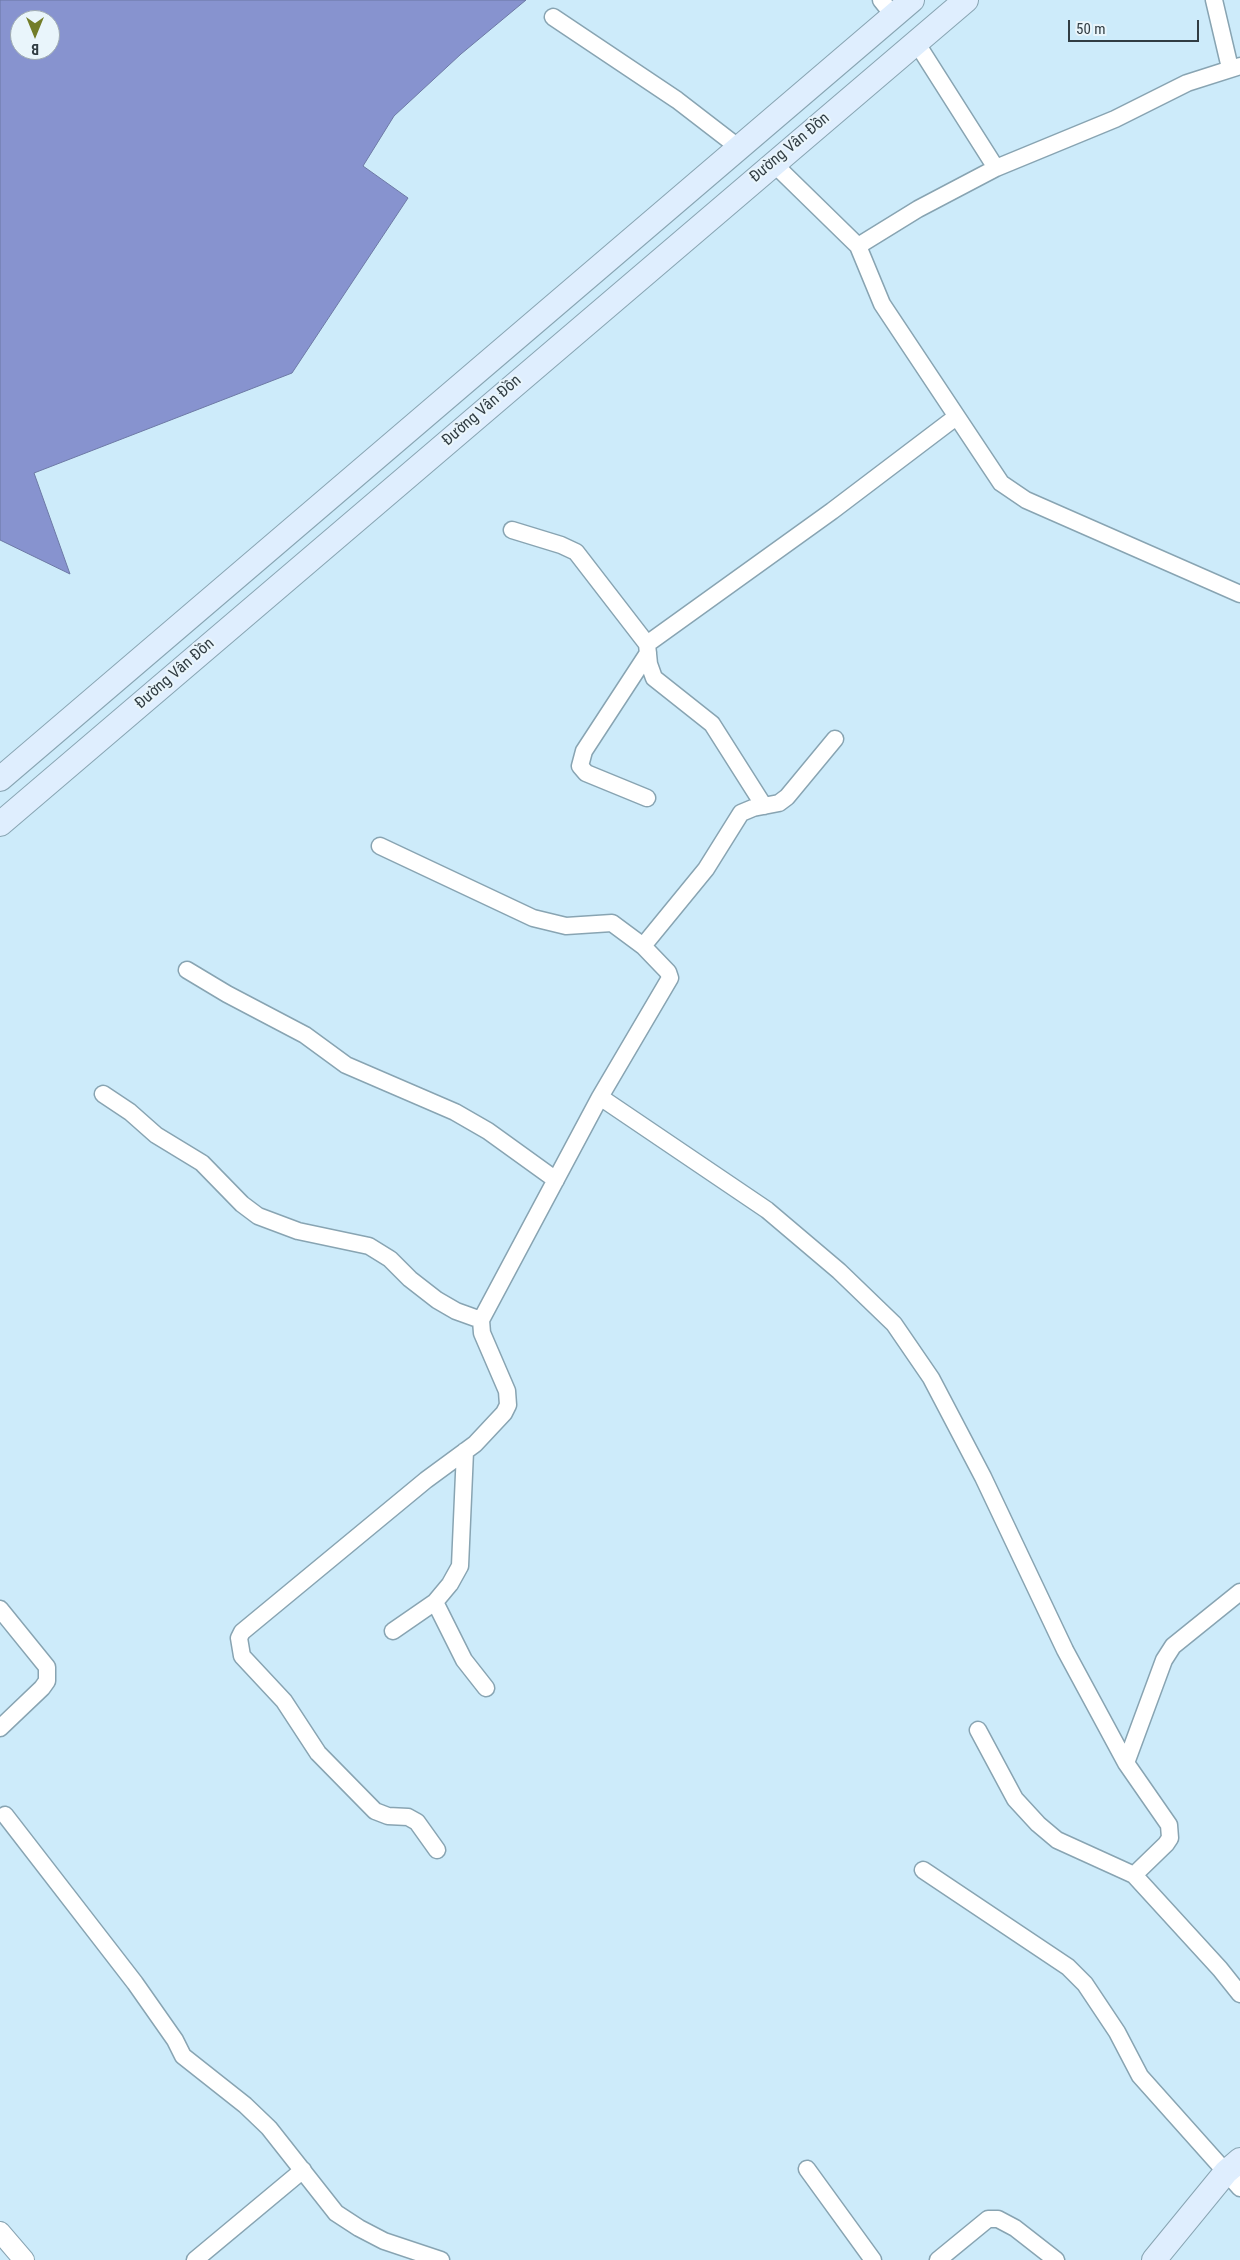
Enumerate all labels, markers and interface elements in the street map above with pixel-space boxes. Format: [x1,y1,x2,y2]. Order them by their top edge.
north arrow [10,10,60,60]
scale bar [1070,10,1201,42]
text: 50 m [1076,20,1106,38]
text: B [31,41,39,57]
street label: Đường Vân Đồn [746,109,834,187]
street label: Đường Vân Đồn [439,371,525,451]
street label: Đường Vân Đồn [132,634,218,714]

